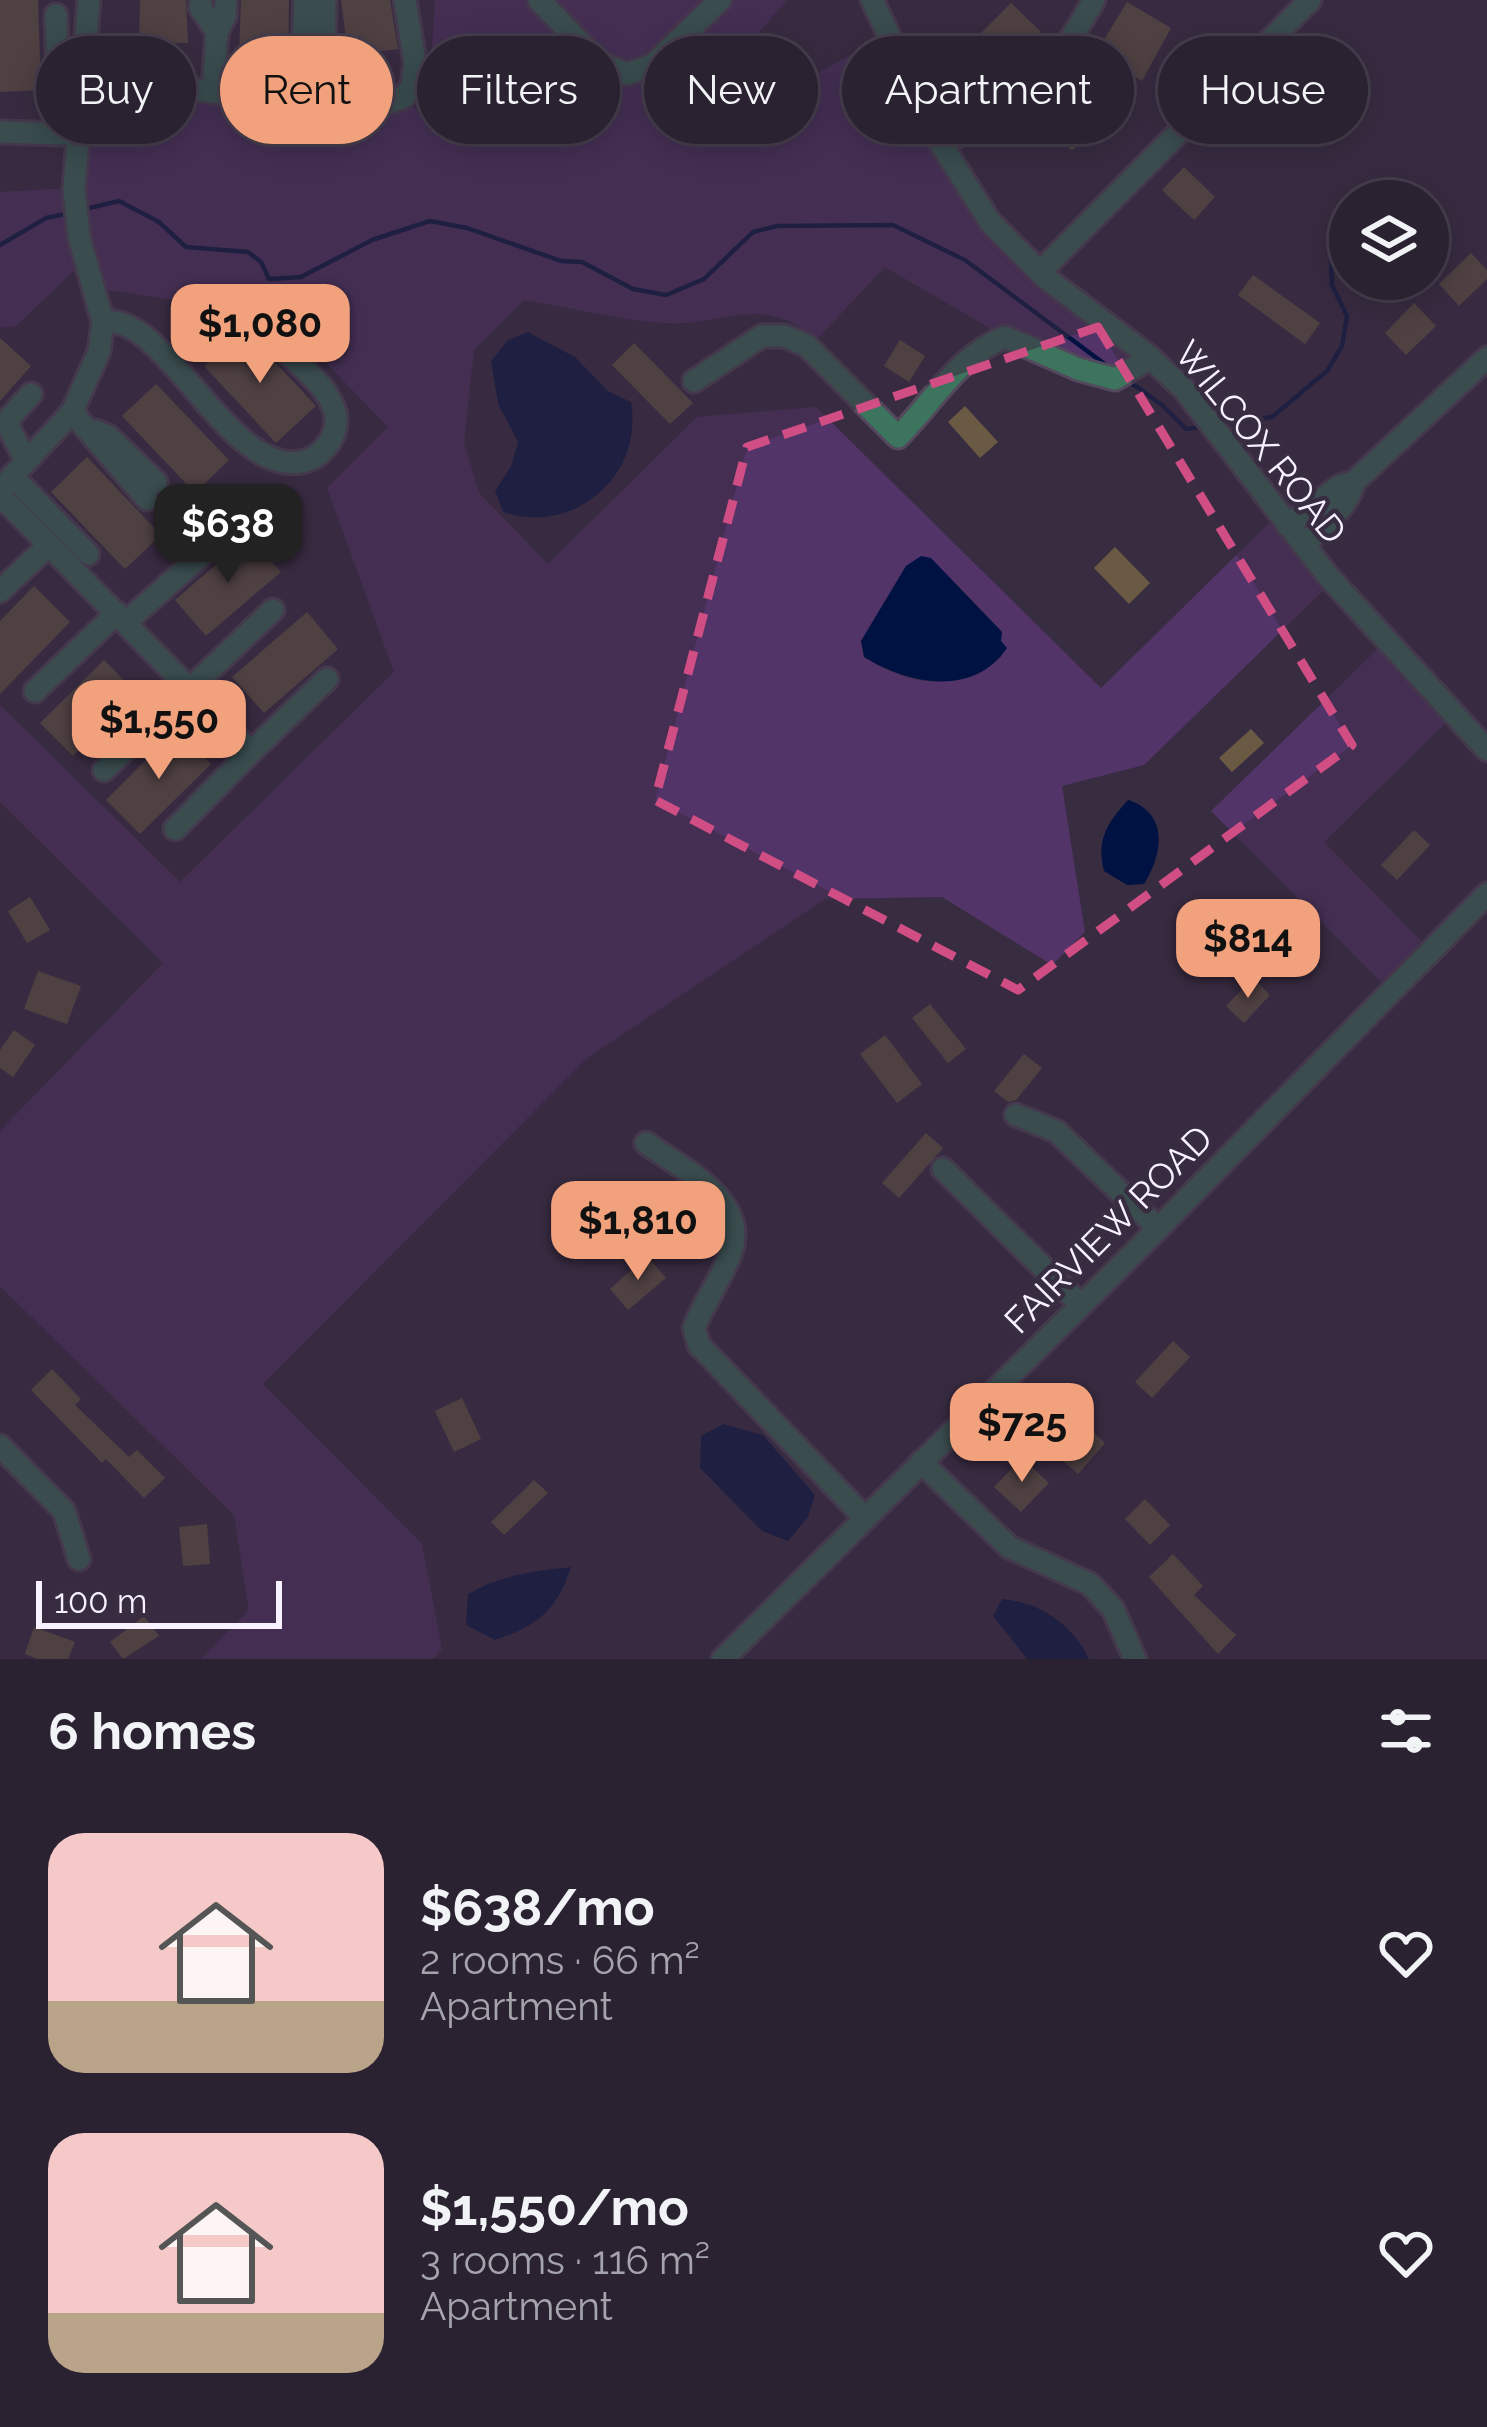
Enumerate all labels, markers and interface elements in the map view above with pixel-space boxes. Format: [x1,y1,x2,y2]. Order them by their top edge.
chip: Buy [36,36,196,144]
chip: Rent [220,36,393,144]
chip: Filters [417,36,620,144]
chip: New [644,36,818,144]
chip: Apartment [842,36,1134,144]
chip: House [1158,36,1368,144]
map controls [1329,180,1449,300]
button: layers [1329,180,1449,300]
pin: $1,080 [162,284,358,386]
text: $1,080 [198,300,322,346]
street label: WILCOX ROAD [1167,332,1355,552]
pin: $638 [157,484,299,586]
text: $638 [181,500,275,546]
pin: $1,550 [61,680,257,782]
text: $1,550 [99,696,219,742]
pin: $814 [1177,899,1319,1001]
text: $814 [1203,915,1293,961]
street label: FAIRVIEW ROAD [996,1117,1220,1341]
pin: $1,810 [540,1181,736,1283]
text: $1,810 [578,1197,698,1243]
pin: $725 [951,1383,1093,1485]
text: $725 [977,1399,1067,1445]
scale bar [36,1575,282,1628]
text: 100 m [54,1582,147,1621]
icon: filters [1373,1698,1439,1764]
text: 6 homes [48,1701,256,1761]
text: $638/mo [420,1877,655,1937]
icon: home [144,1881,288,2025]
icon: heart [1373,1920,1439,1986]
text: 2 rooms · 66 m² [420,1937,700,1983]
text: Apartment [420,1983,613,2029]
text: $1,550/mo [420,2177,689,2237]
icon: home [144,2181,288,2325]
icon: heart [1373,2220,1439,2286]
text: 3 rooms · 116 m² [420,2237,710,2283]
text: Apartment [420,2283,613,2329]

